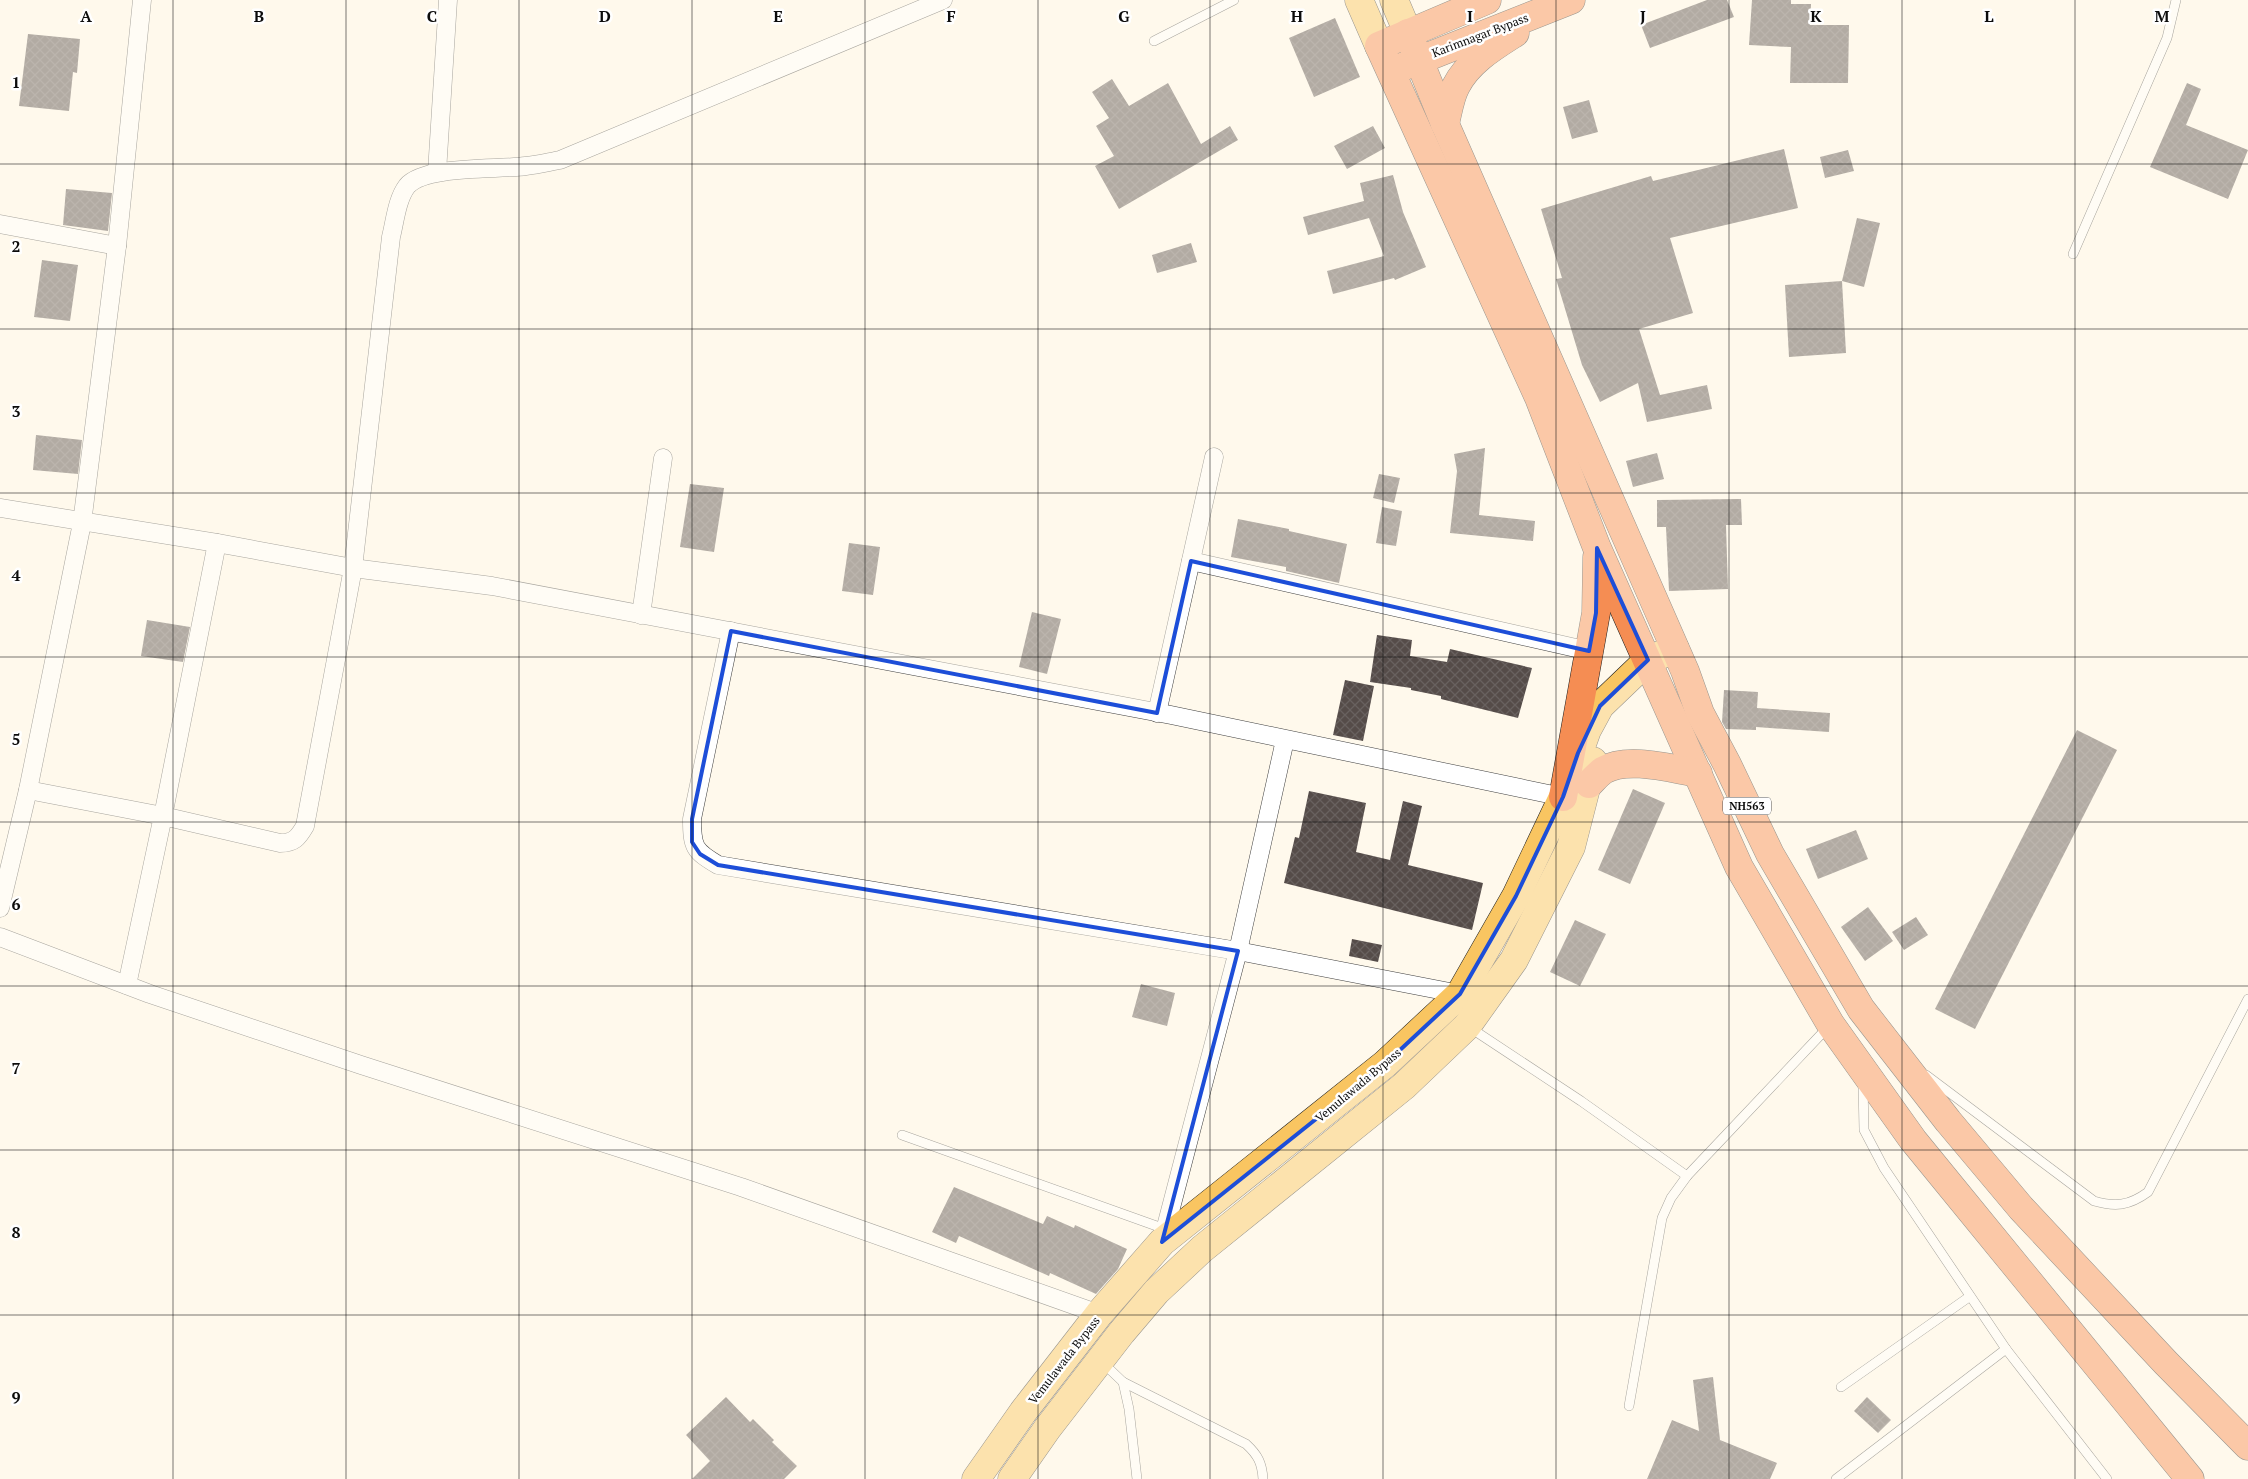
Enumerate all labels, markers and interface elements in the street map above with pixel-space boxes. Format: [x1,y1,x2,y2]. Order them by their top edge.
text: A [80,5,92,27]
text: B [254,5,264,27]
text: C [427,5,437,27]
text: D [599,5,611,27]
text: E [773,5,783,27]
text: F [946,5,956,27]
text: G [1118,5,1130,27]
text: H [1291,5,1303,27]
text: I [1467,5,1473,27]
text: J [1640,5,1646,27]
text: K [1810,5,1822,27]
text: L [1984,5,1994,27]
text: M [2155,5,2170,27]
street label: Karimnagar Bypass [1430,10,1530,60]
text: 1 [11,71,21,93]
text: 2 [11,235,21,257]
text: 3 [11,400,21,422]
text: 4 [11,564,21,586]
text: 5 [11,728,21,750]
road number: NH563 [1723,798,1771,814]
text: 6 [11,893,21,915]
street label: Vemulawada Bypass [1312,1045,1404,1125]
text: 7 [11,1057,21,1079]
text: 8 [11,1221,21,1243]
street label: Vemulawada Bypass [1025,1313,1103,1407]
text: 9 [11,1386,21,1408]

